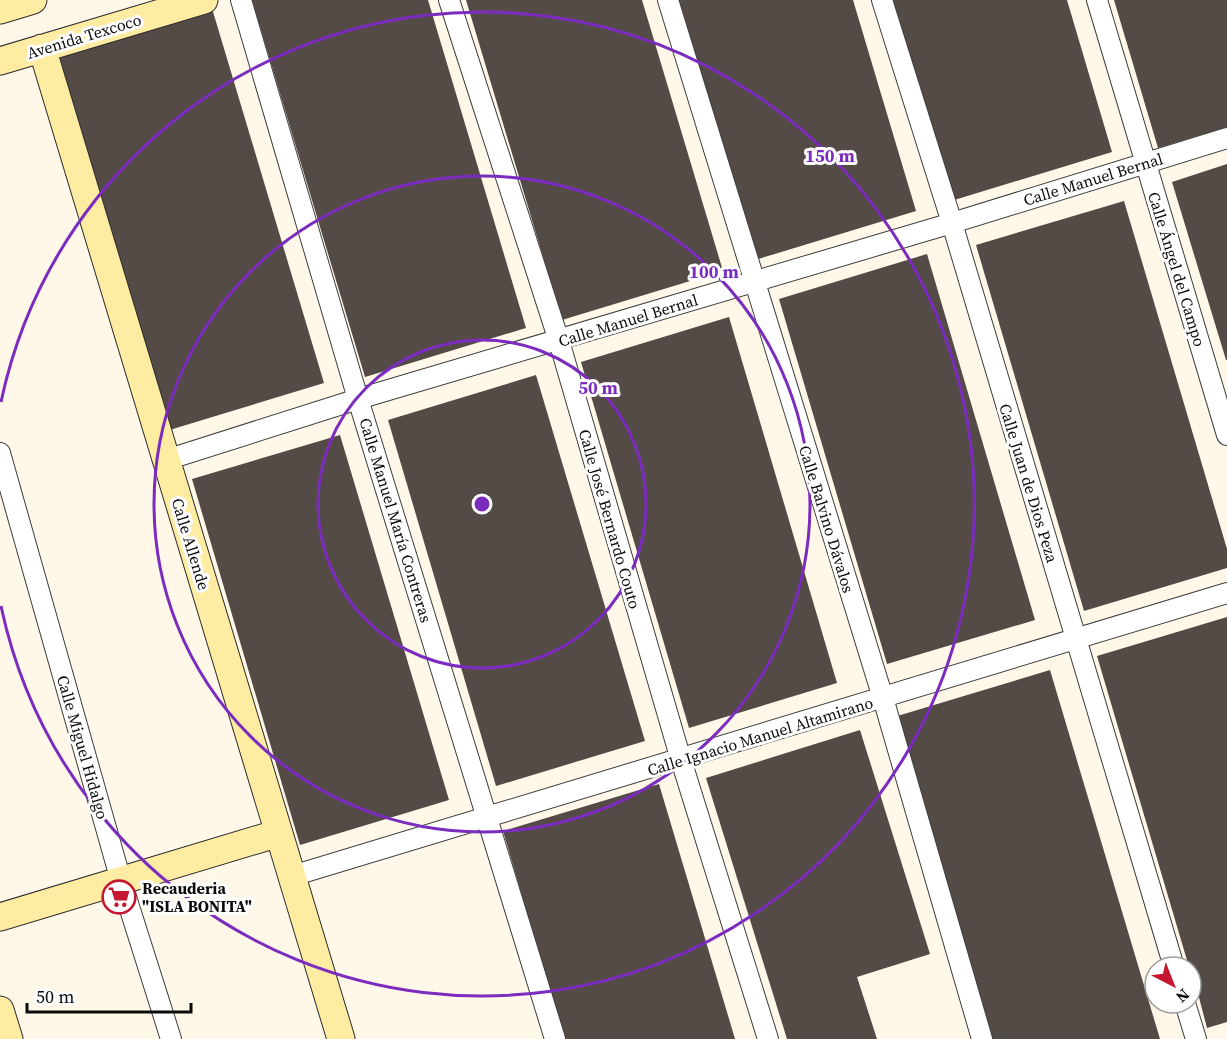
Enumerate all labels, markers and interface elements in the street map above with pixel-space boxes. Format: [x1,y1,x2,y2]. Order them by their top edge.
street label: Avenida Texcoco [24,8,144,64]
text: 150 m [805,143,855,168]
street label: Calle Manuel Bernal [1021,147,1166,211]
street label: Calle Ángel del Campo [1143,189,1211,349]
text: 100 m [689,259,739,284]
street label: Calle Manuel Bernal [556,288,701,352]
text: 50 m [578,375,618,400]
street label: Calle Juan de Dios Peza [994,401,1064,566]
street label: Calle Manuel María Contreras [354,415,438,625]
street label: Calle José Bernardo Couto [574,427,646,612]
street label: Calle Balvino Dávalos [794,443,860,596]
centre of rings [472,494,492,514]
street label: Calle Allende [167,495,215,593]
street label: Calle Miguel Hidalgo [52,672,114,822]
street label: Calle Ignacio Manuel Altamirano [644,691,876,781]
place label: Recauderia "ISLA BONITA" [142,877,252,917]
supermarket icon: Recauderia "ISLA BONITA" [101,879,137,915]
north arrow [1143,955,1203,1015]
scale bar [27,976,190,1014]
text: 50 m [36,984,74,1009]
text: N [1171,984,1195,1008]

